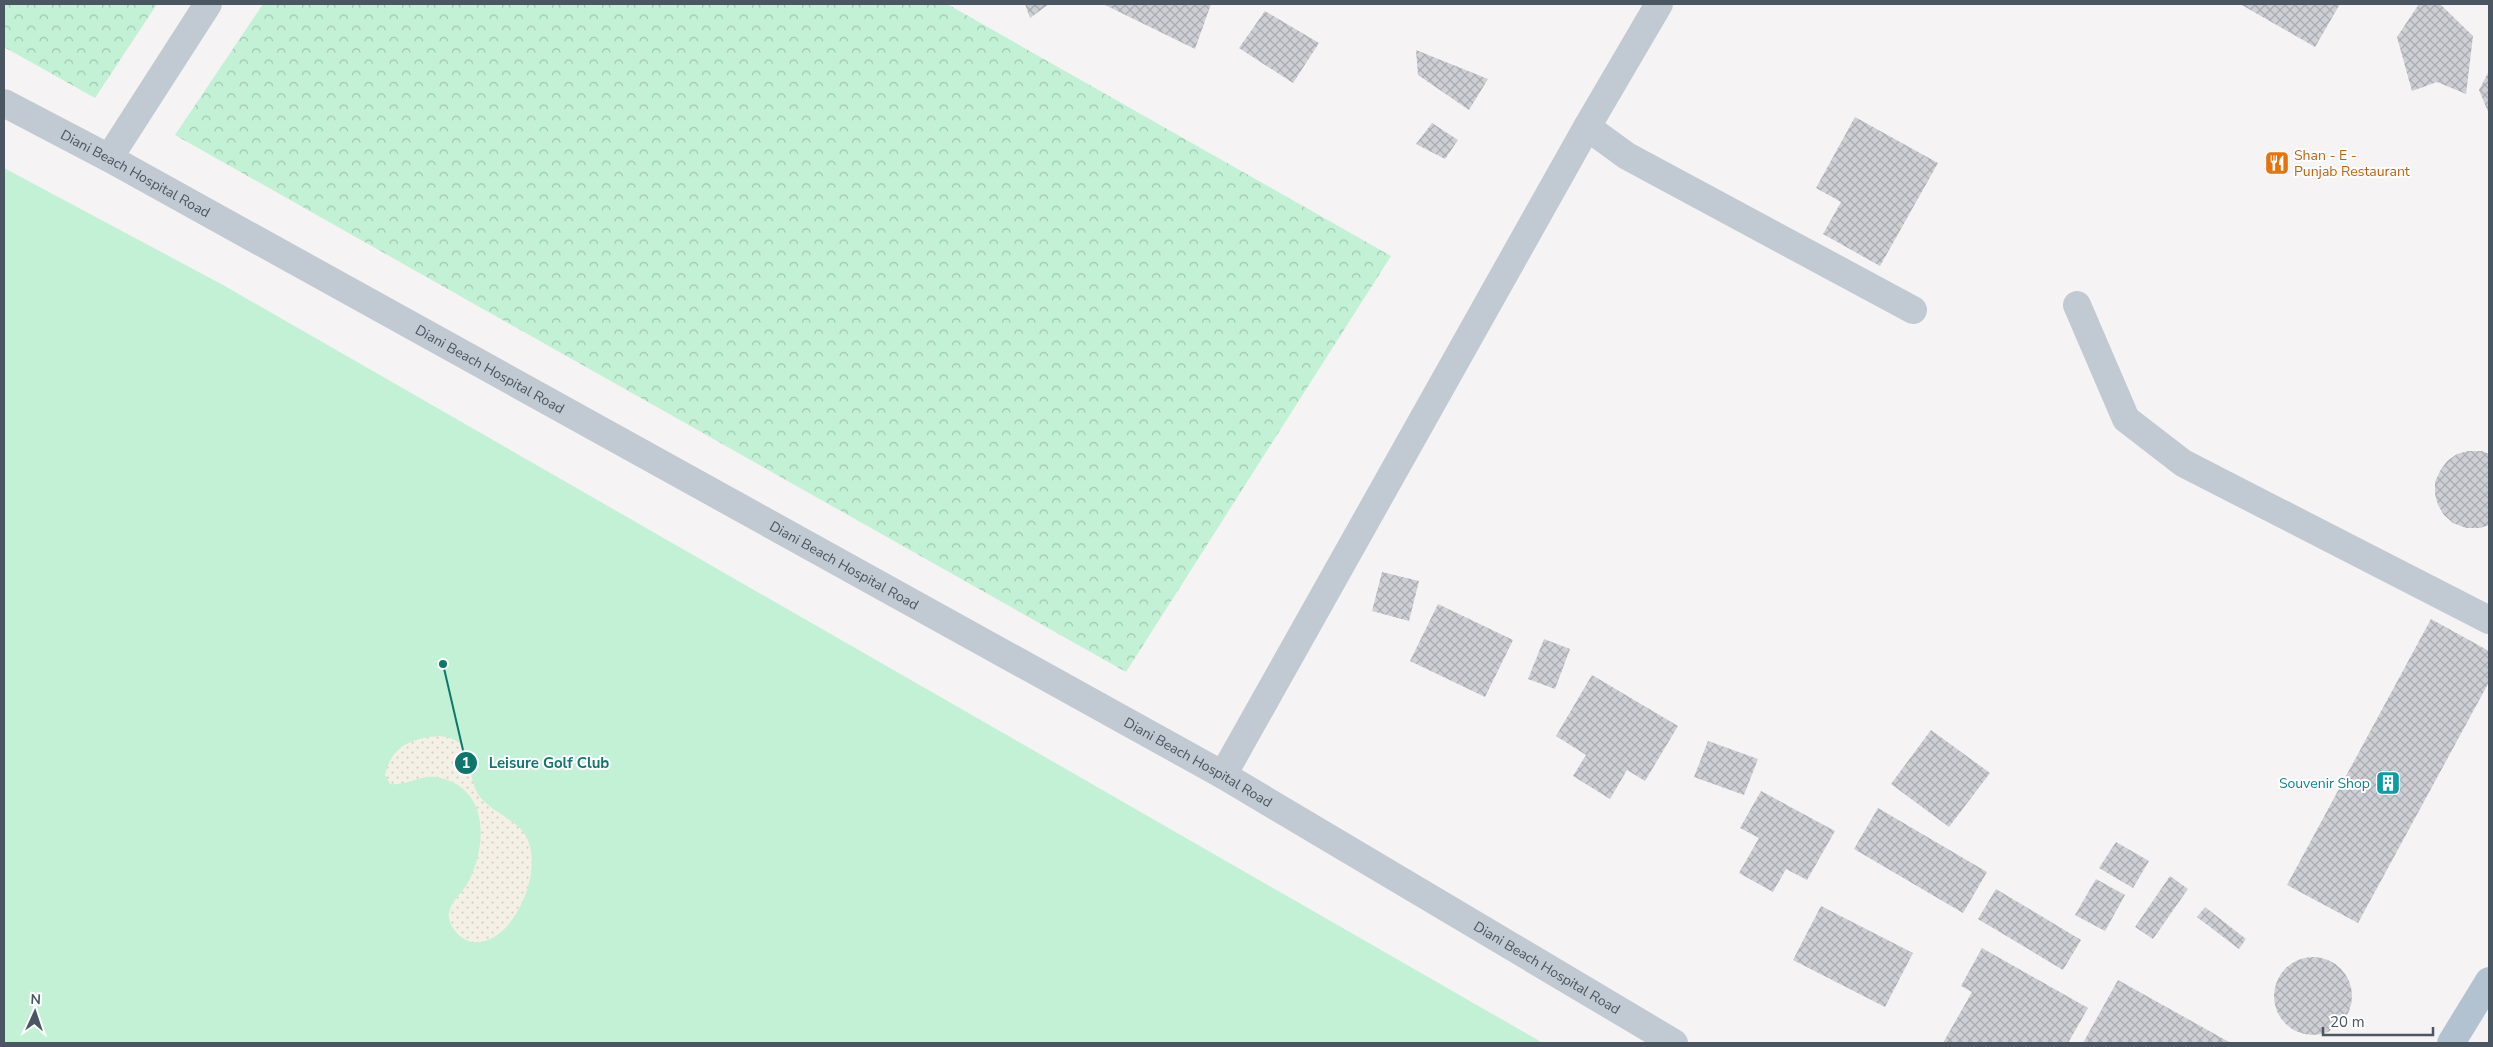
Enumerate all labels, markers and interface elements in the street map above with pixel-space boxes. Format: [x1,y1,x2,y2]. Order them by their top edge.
street label: Diani Beach Hospital Road [57,125,214,222]
place label: Shan - E - Punjab Restaurant [2294,146,2410,181]
restaurant icon: Shan - E - Punjab Restaurant [2264,150,2290,176]
street label: Diani Beach Hospital Road [412,320,568,418]
street label: Diani Beach Hospital Road [766,516,922,614]
street label: Diani Beach Hospital Road [1121,713,1276,812]
callout: Leisure Golf Club [453,748,619,778]
text: 1 [461,753,471,773]
text: Leisure Golf Club [489,753,609,773]
building icon: Souvenir Shop [2375,770,2401,796]
place label: Souvenir Shop [2279,774,2370,793]
street label: Diani Beach Hospital Road [1470,917,1624,1019]
north arrow [10,987,60,1037]
text: N [30,990,41,1009]
scale bar [2323,1004,2433,1036]
text: 20 m [2330,1012,2365,1032]

